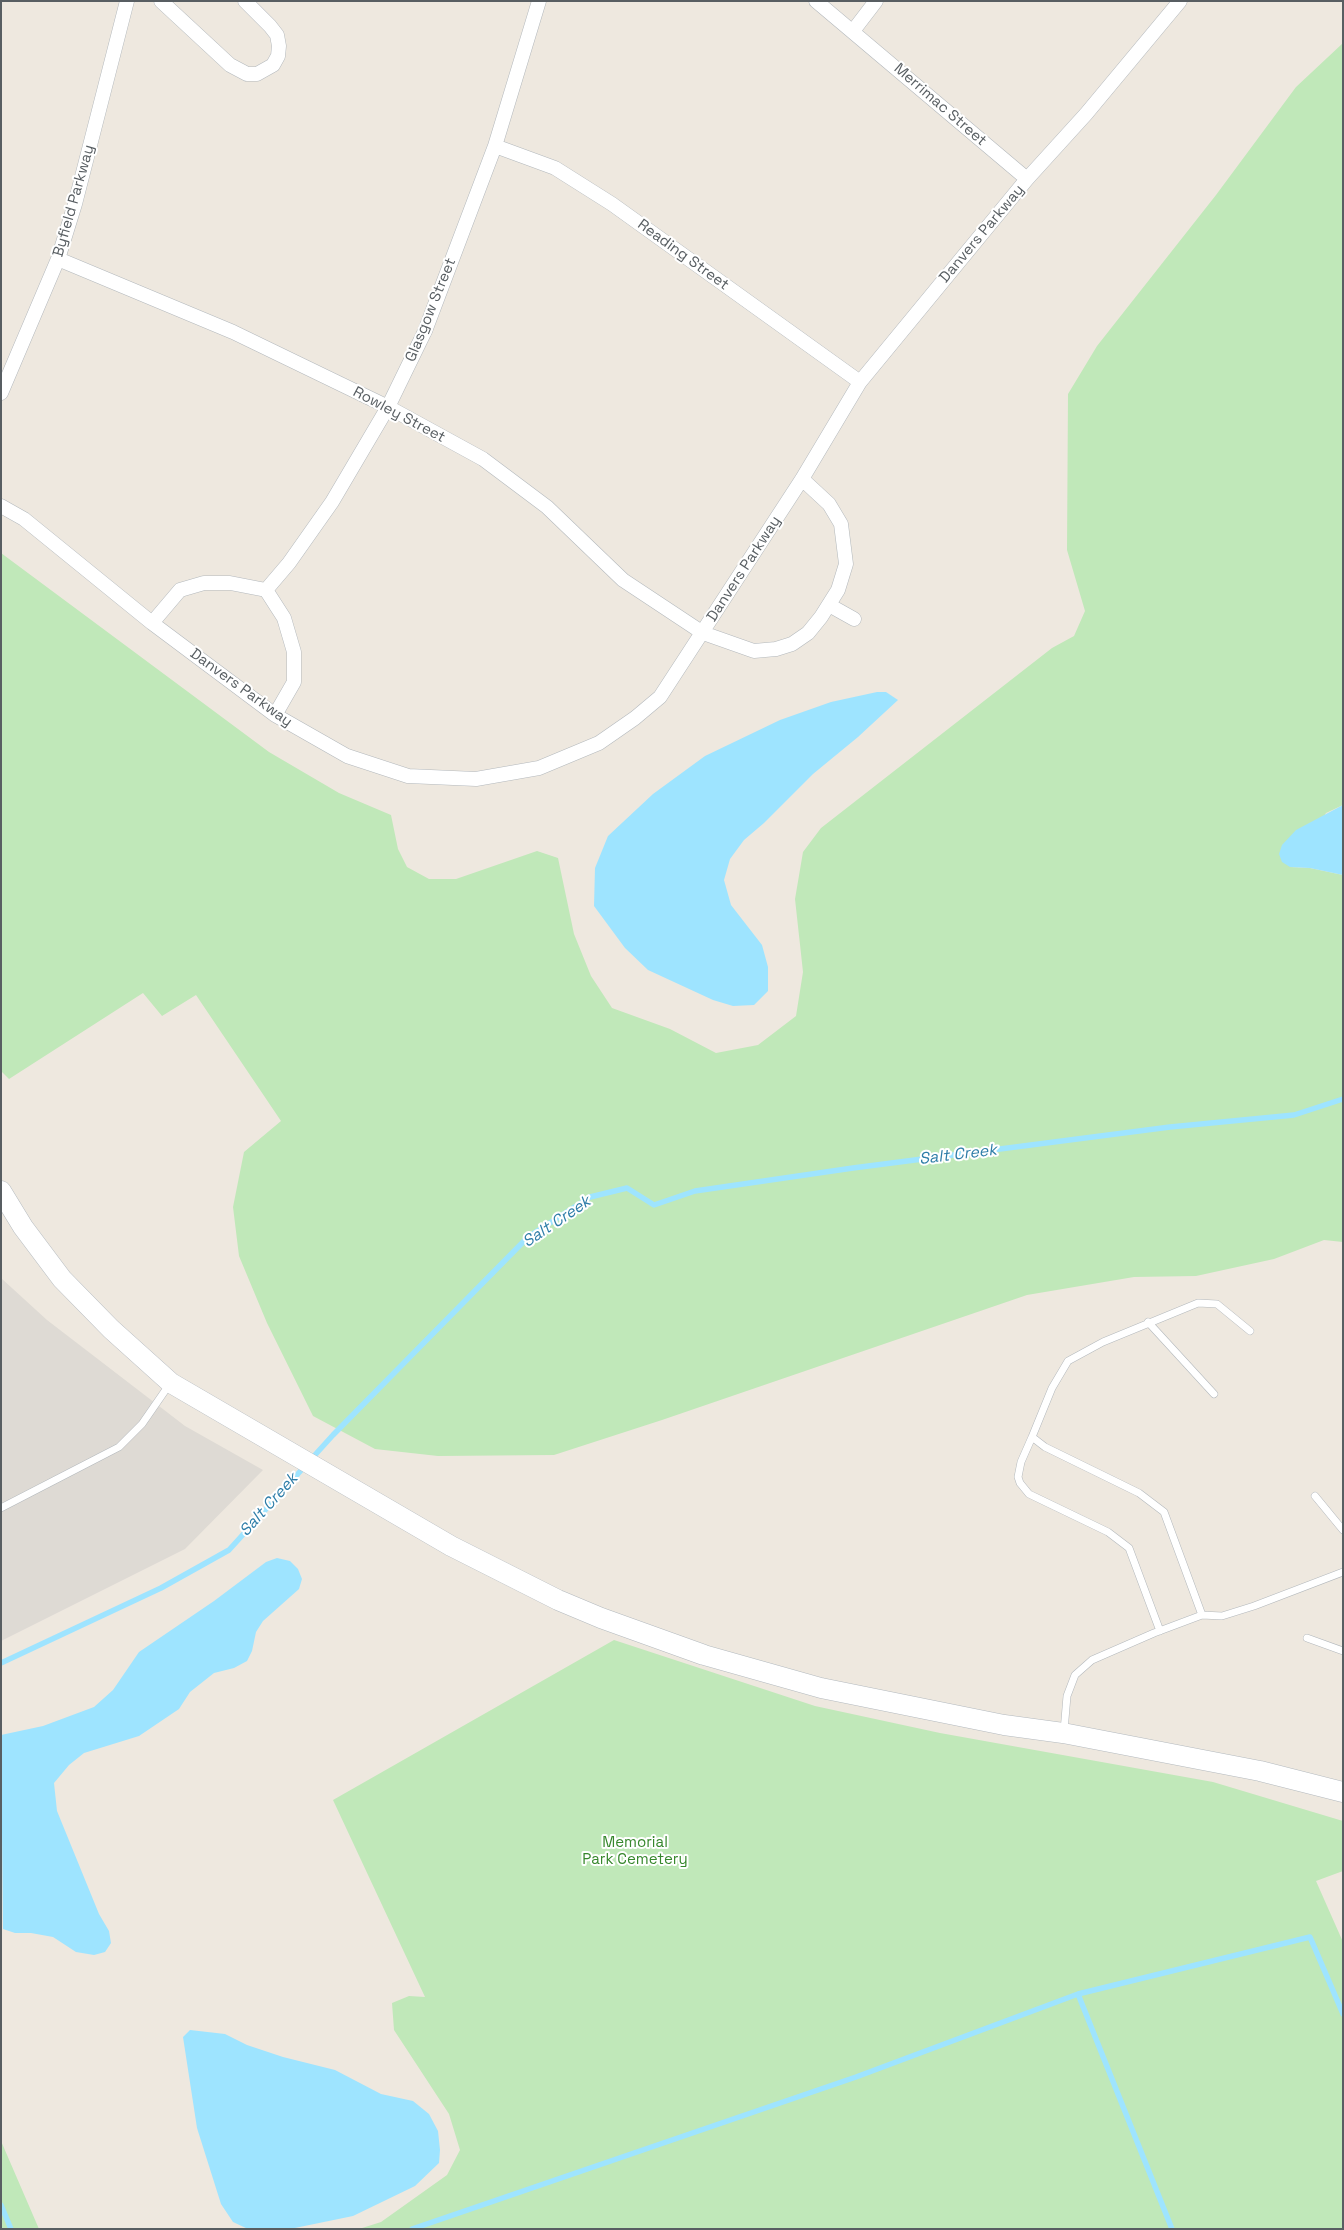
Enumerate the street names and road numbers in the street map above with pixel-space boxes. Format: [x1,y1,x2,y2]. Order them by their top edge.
street label: Merrimac Street [890,60,990,150]
street label: Byfield Parkway [49,143,99,259]
street label: Danvers Parkway [936,181,1028,287]
street label: Reading Street [634,216,732,294]
street label: Glasgow Street [402,255,460,365]
street label: Rowley Street [350,383,448,447]
street label: Danvers Parkway [703,513,785,625]
street label: Danvers Parkway [186,645,296,731]

